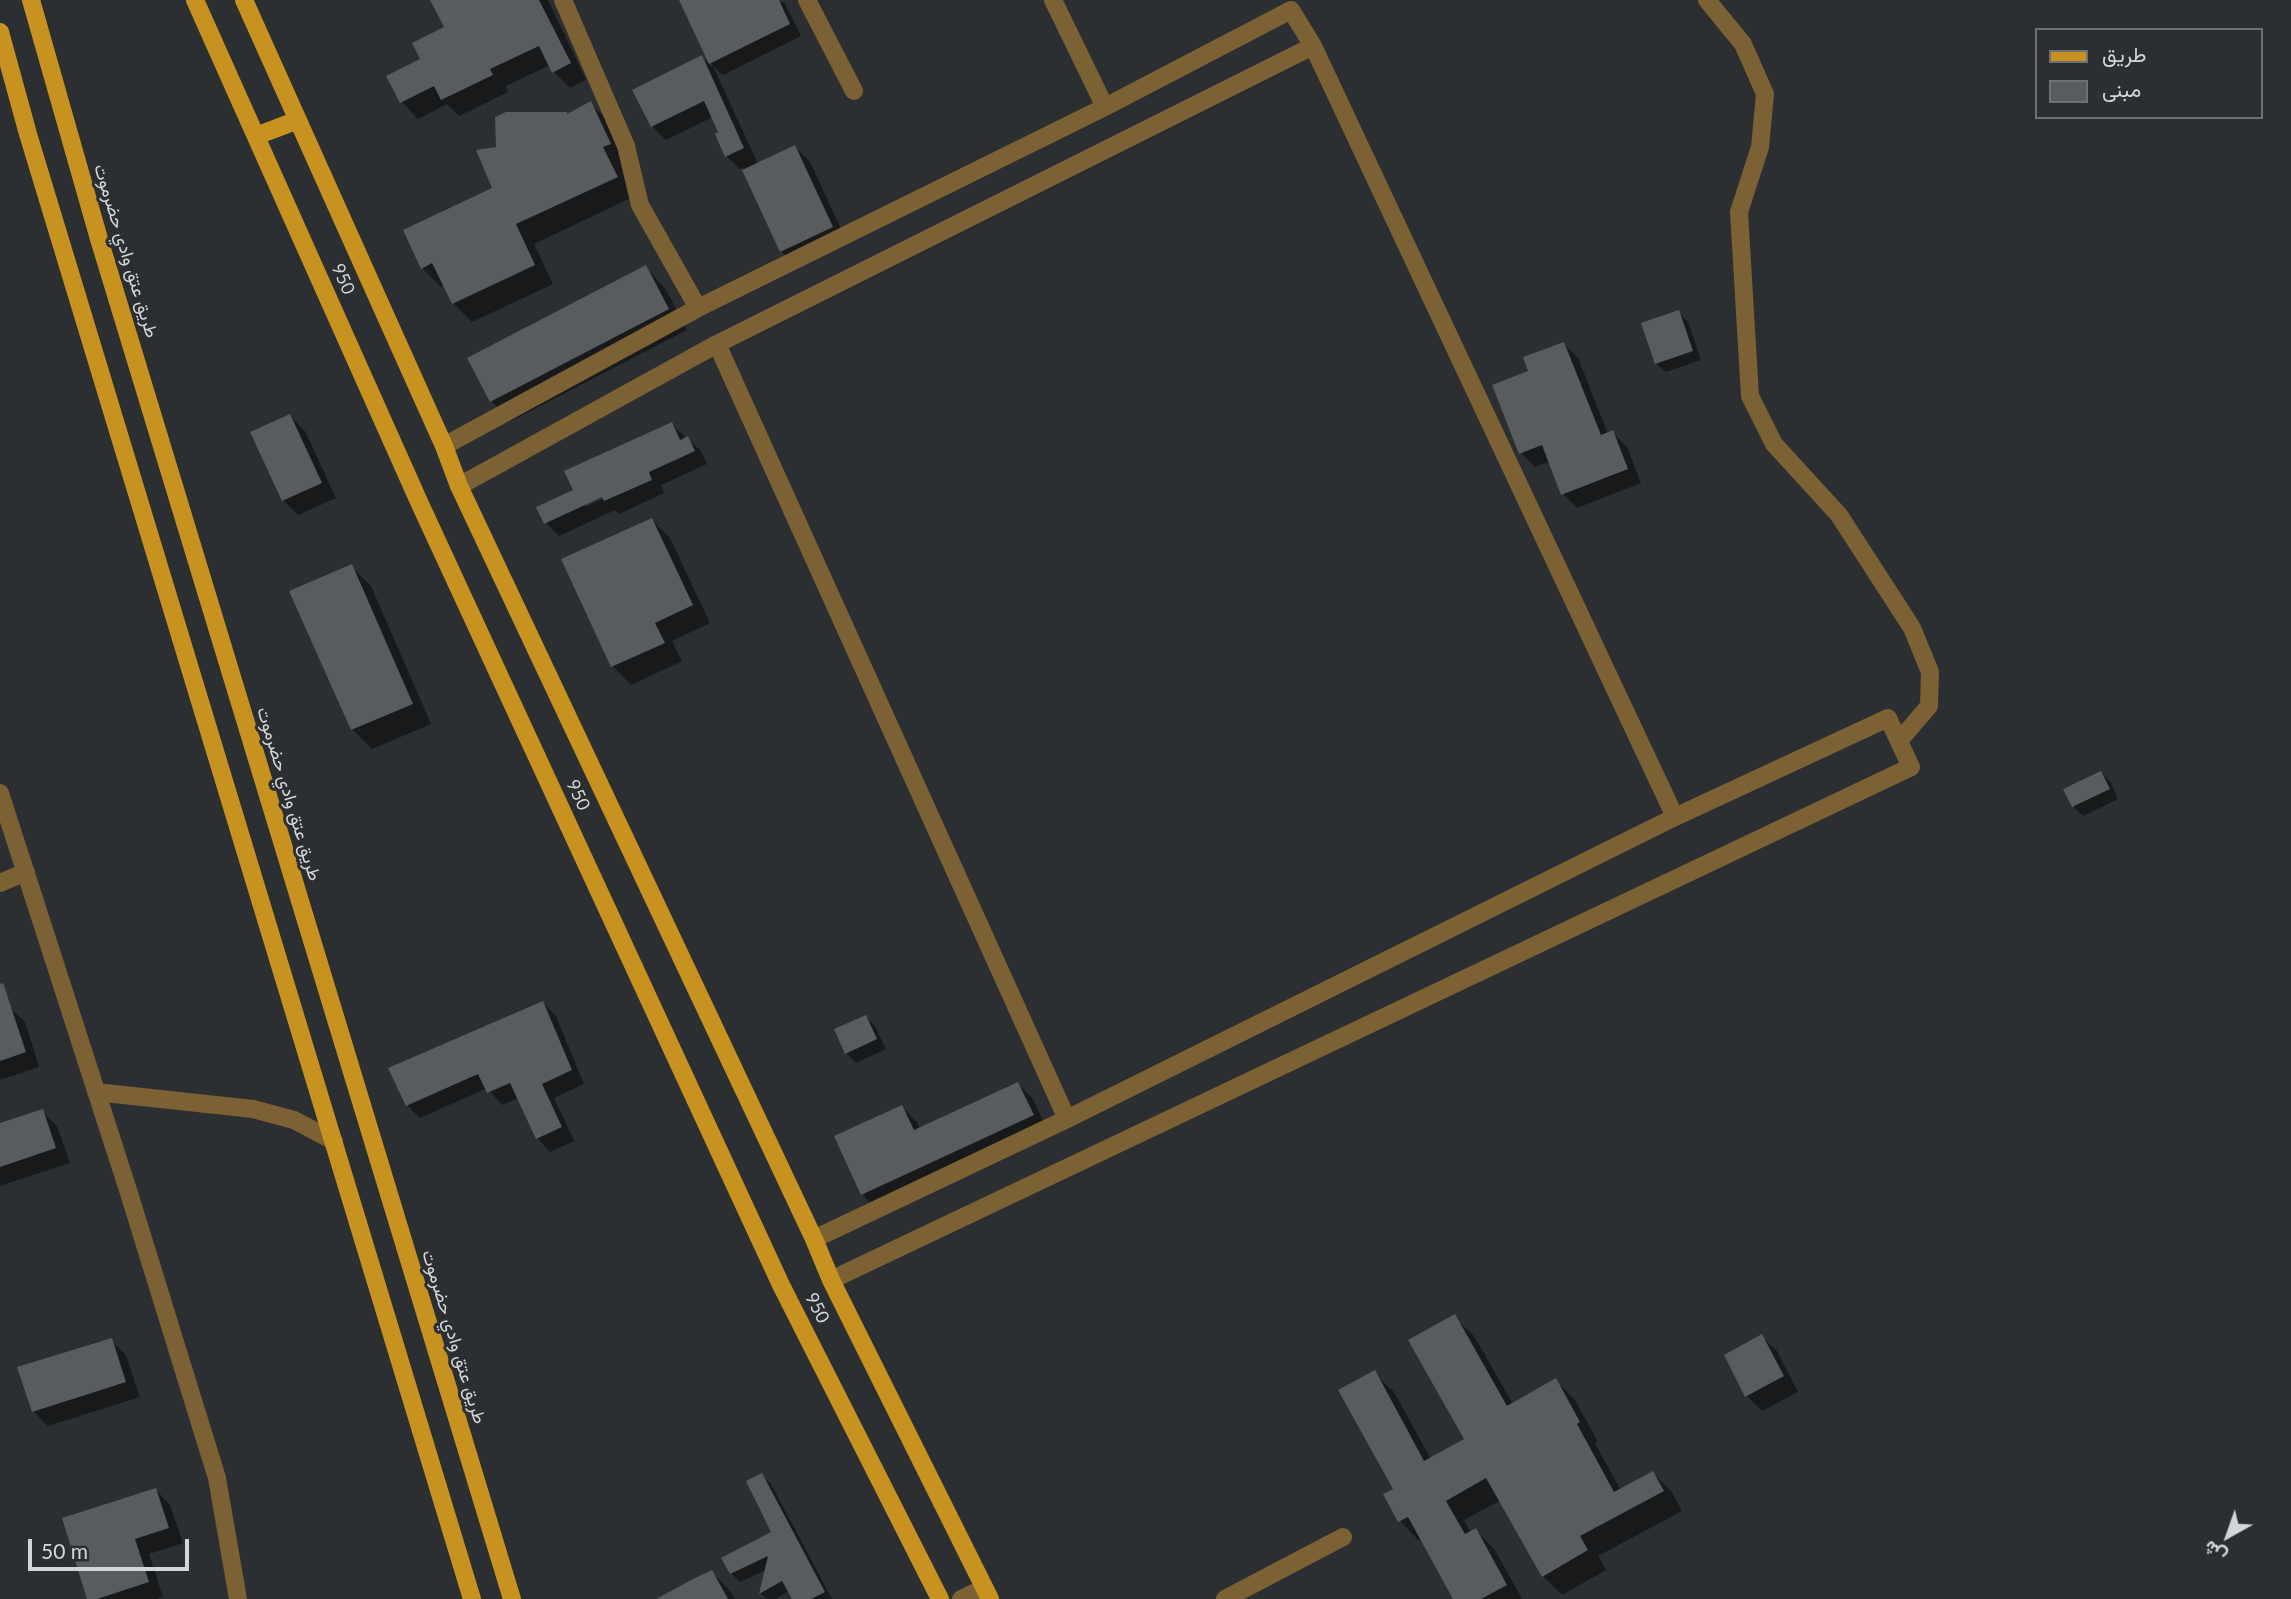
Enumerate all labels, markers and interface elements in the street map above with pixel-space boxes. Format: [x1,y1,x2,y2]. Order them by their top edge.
legend [2036,28,2263,119]
text: طريق [2102,41,2147,66]
text: مبنى [2102,76,2141,101]
street label: طريق عتق وادي حضرموت [89,162,163,340]
street label: 950 [327,260,359,298]
street label: طريق عتق وادي حضرموت [252,705,326,883]
street label: 950 [562,776,594,814]
street label: طريق عتق وادي حضرموت [417,1248,491,1426]
street label: 950 [800,1289,834,1327]
north arrow [2193,1501,2263,1571]
scale bar [32,1526,192,1570]
text: ش [2198,1536,2230,1569]
text: 50 m [41,1538,88,1563]

